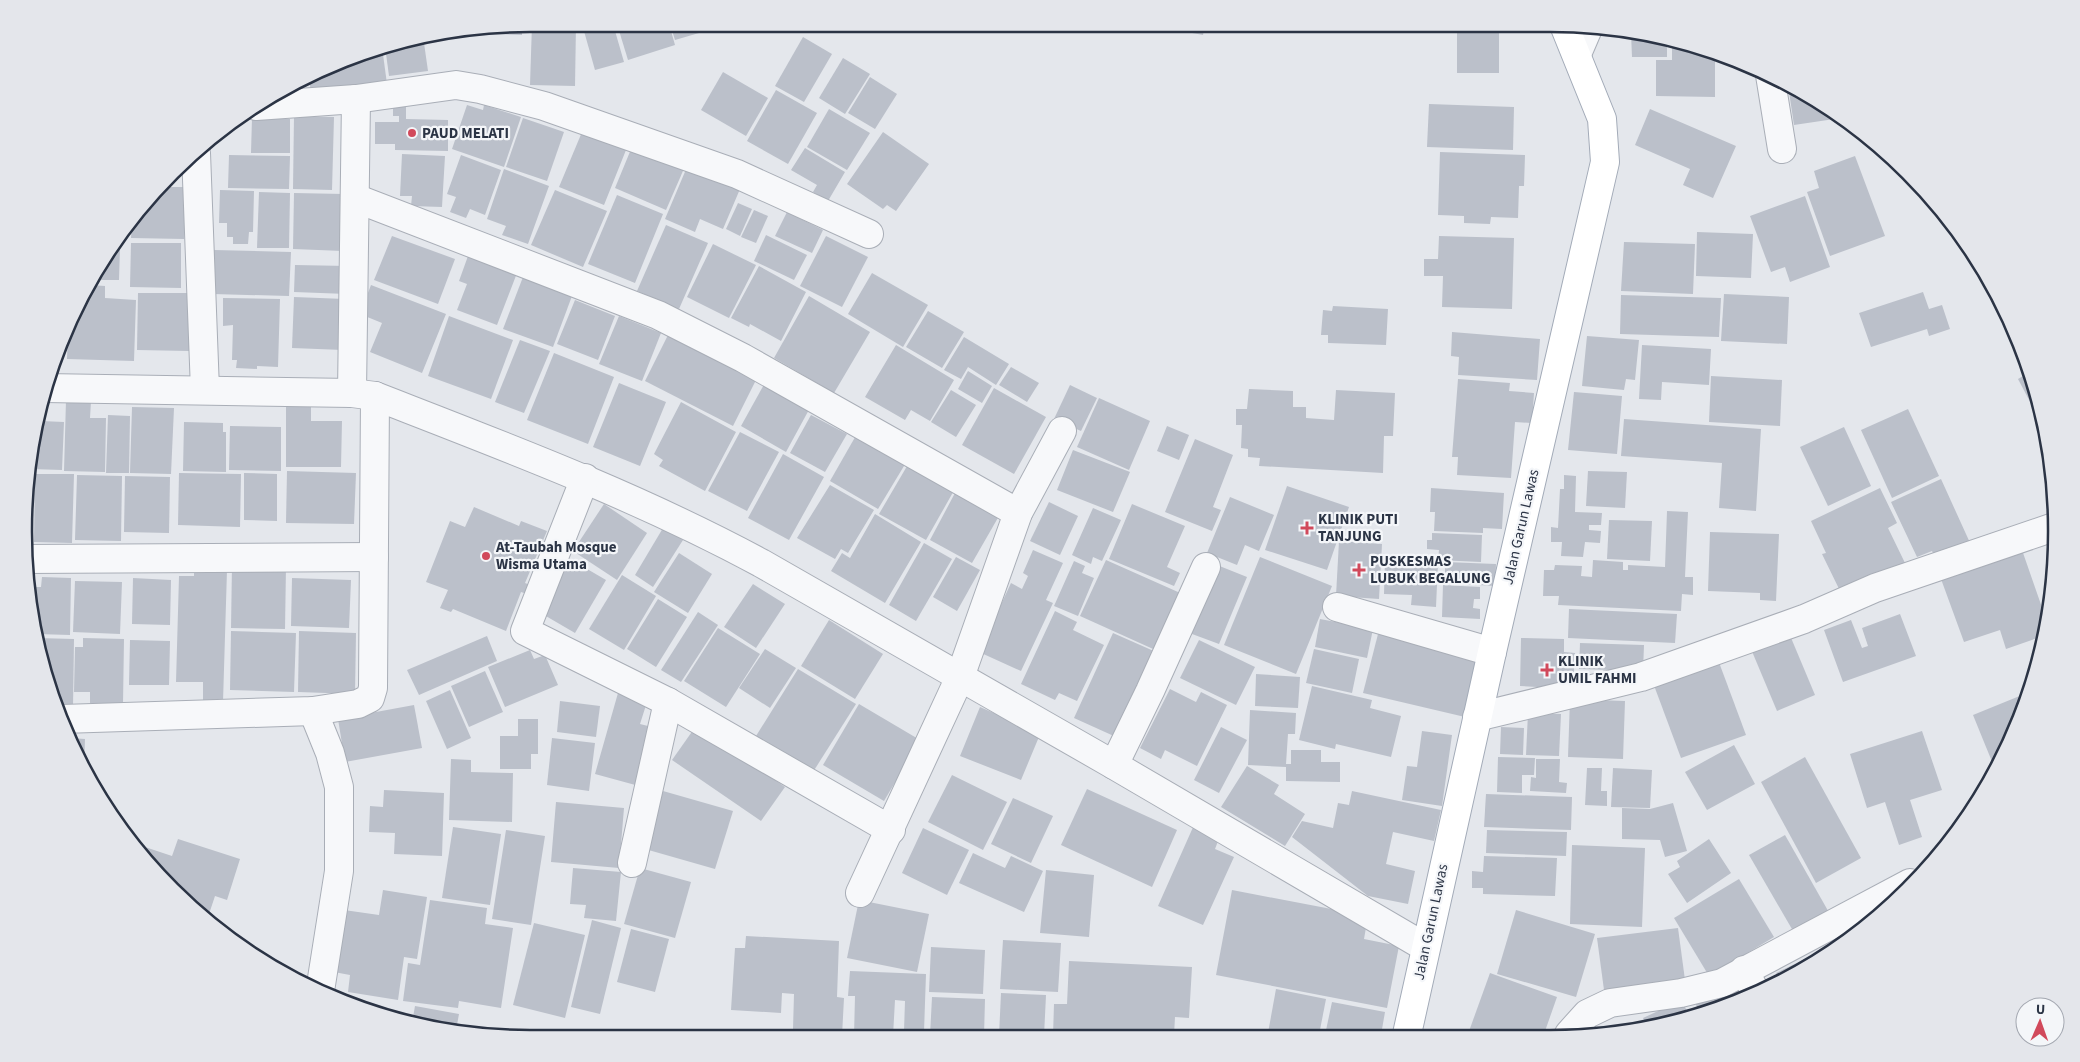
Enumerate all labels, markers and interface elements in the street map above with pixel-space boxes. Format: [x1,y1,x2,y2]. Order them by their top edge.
place label: PAUD MELATI [422,123,509,144]
marker: PAUD MELATI [406,127,418,139]
street label: Jalan Garun Lawas [1497,467,1545,587]
place label: KLINIK PUTI TANJUNG [1318,509,1398,547]
marker: KLINIK PUTI TANJUNG [1300,521,1314,535]
place label: At-Taubah Mosque Wisma Utama [495,537,617,575]
marker: At-Taubah Mosque Wisma Utama [480,550,492,562]
place label: PUSKESMAS LUBUK BEGALUNG [1370,551,1491,589]
marker: PUSKESMAS LUBUK BEGALUNG [1352,563,1366,577]
place label: KLINIK UMIL FAHMI [1558,651,1637,689]
marker: KLINIK UMIL FAHMI [1540,663,1554,677]
street label: Jalan Garun Lawas [1408,862,1454,982]
north arrow [2015,997,2065,1047]
text: U [2035,1000,2045,1020]

